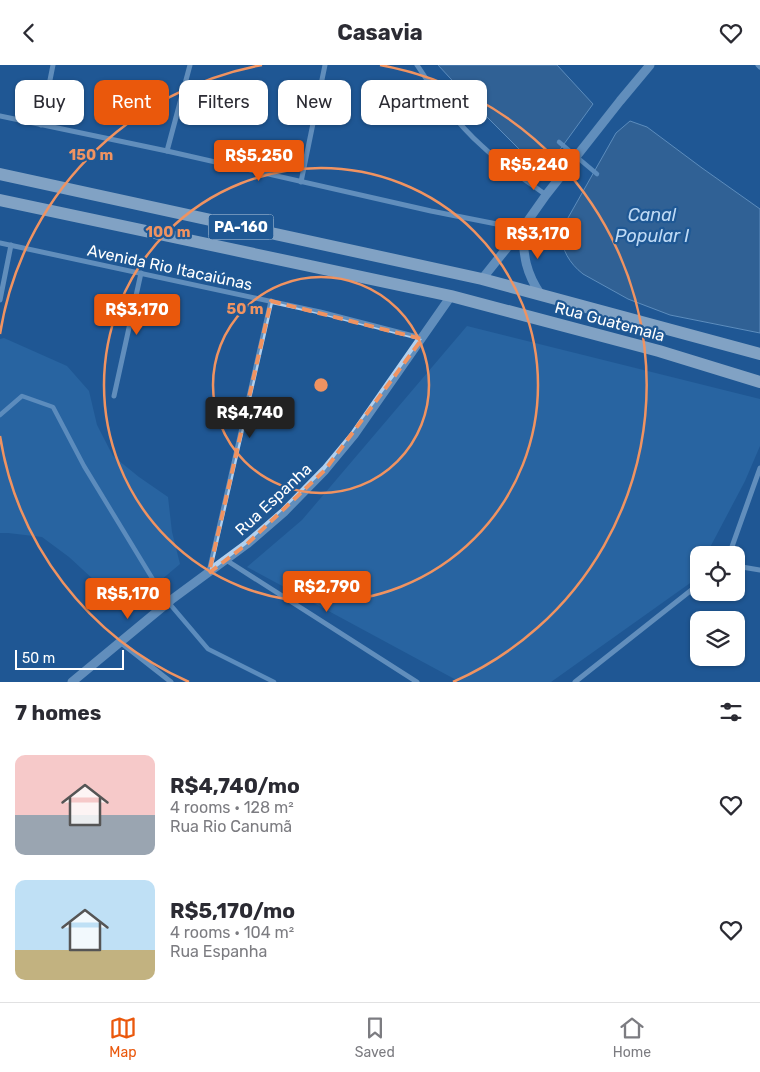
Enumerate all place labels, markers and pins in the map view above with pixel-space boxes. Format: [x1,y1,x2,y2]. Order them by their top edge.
pin: R$5,250 [213,139,305,182]
pin: R$5,240 [488,149,580,191]
pin: R$3,170 [492,217,584,260]
pin: R$3,170 [91,293,183,336]
centre of rings [312,376,330,394]
pin: R$4,740 [204,397,296,439]
pin: R$2,790 [281,571,373,613]
pin: R$5,170 [82,577,174,620]

